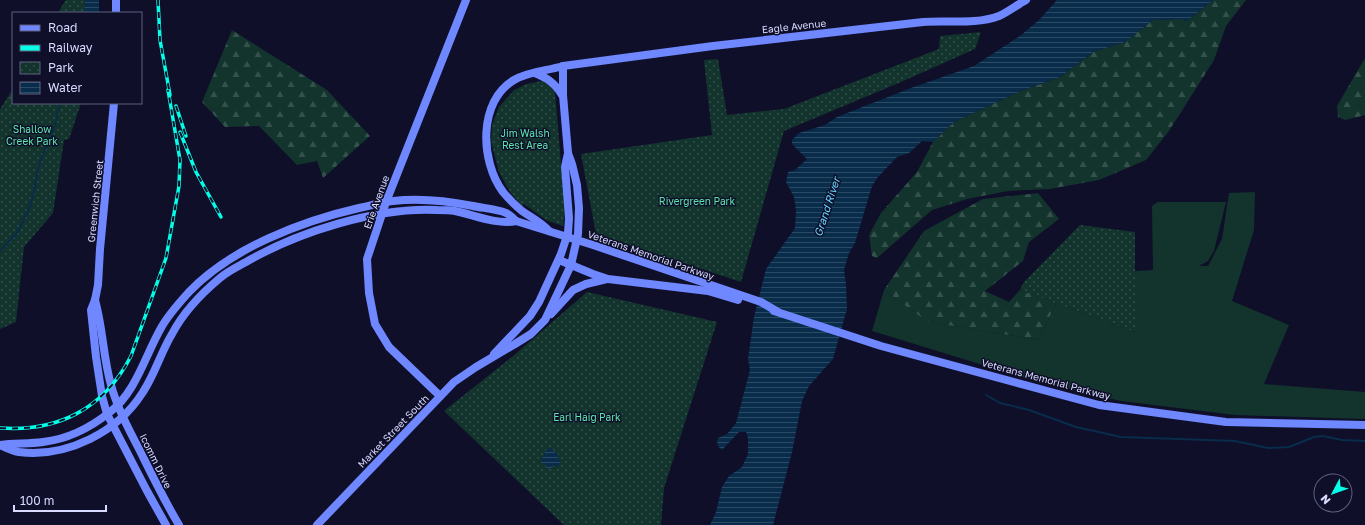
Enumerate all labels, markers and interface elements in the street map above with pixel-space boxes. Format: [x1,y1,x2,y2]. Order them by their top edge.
legend [12,12,142,104]
street label: Eagle Avenue [761,17,827,35]
text: Road [48,20,77,35]
text: Railway [48,40,93,55]
text: Park [48,60,74,75]
text: Water [48,80,82,95]
park label: Shallow Creek Park [6,123,58,147]
park label: Jim Walsh Rest Area [500,127,550,151]
street label: Greenwich Street [85,159,105,243]
street label: Erie Avenue [361,173,391,230]
water label: Grand River [811,174,843,238]
park label: Rivergreen Park [659,195,736,207]
street label: Veterans Memorial Parkway [586,228,716,282]
street label: Veterans Memorial Parkway [980,356,1112,402]
street label: Market Street South [355,392,431,470]
park label: Earl Haig Park [553,411,621,423]
street label: Icomm Drive [138,432,175,491]
north arrow [1313,473,1353,513]
scale bar [14,487,106,513]
text: N [1317,492,1333,507]
text: 100 m [20,493,54,508]

